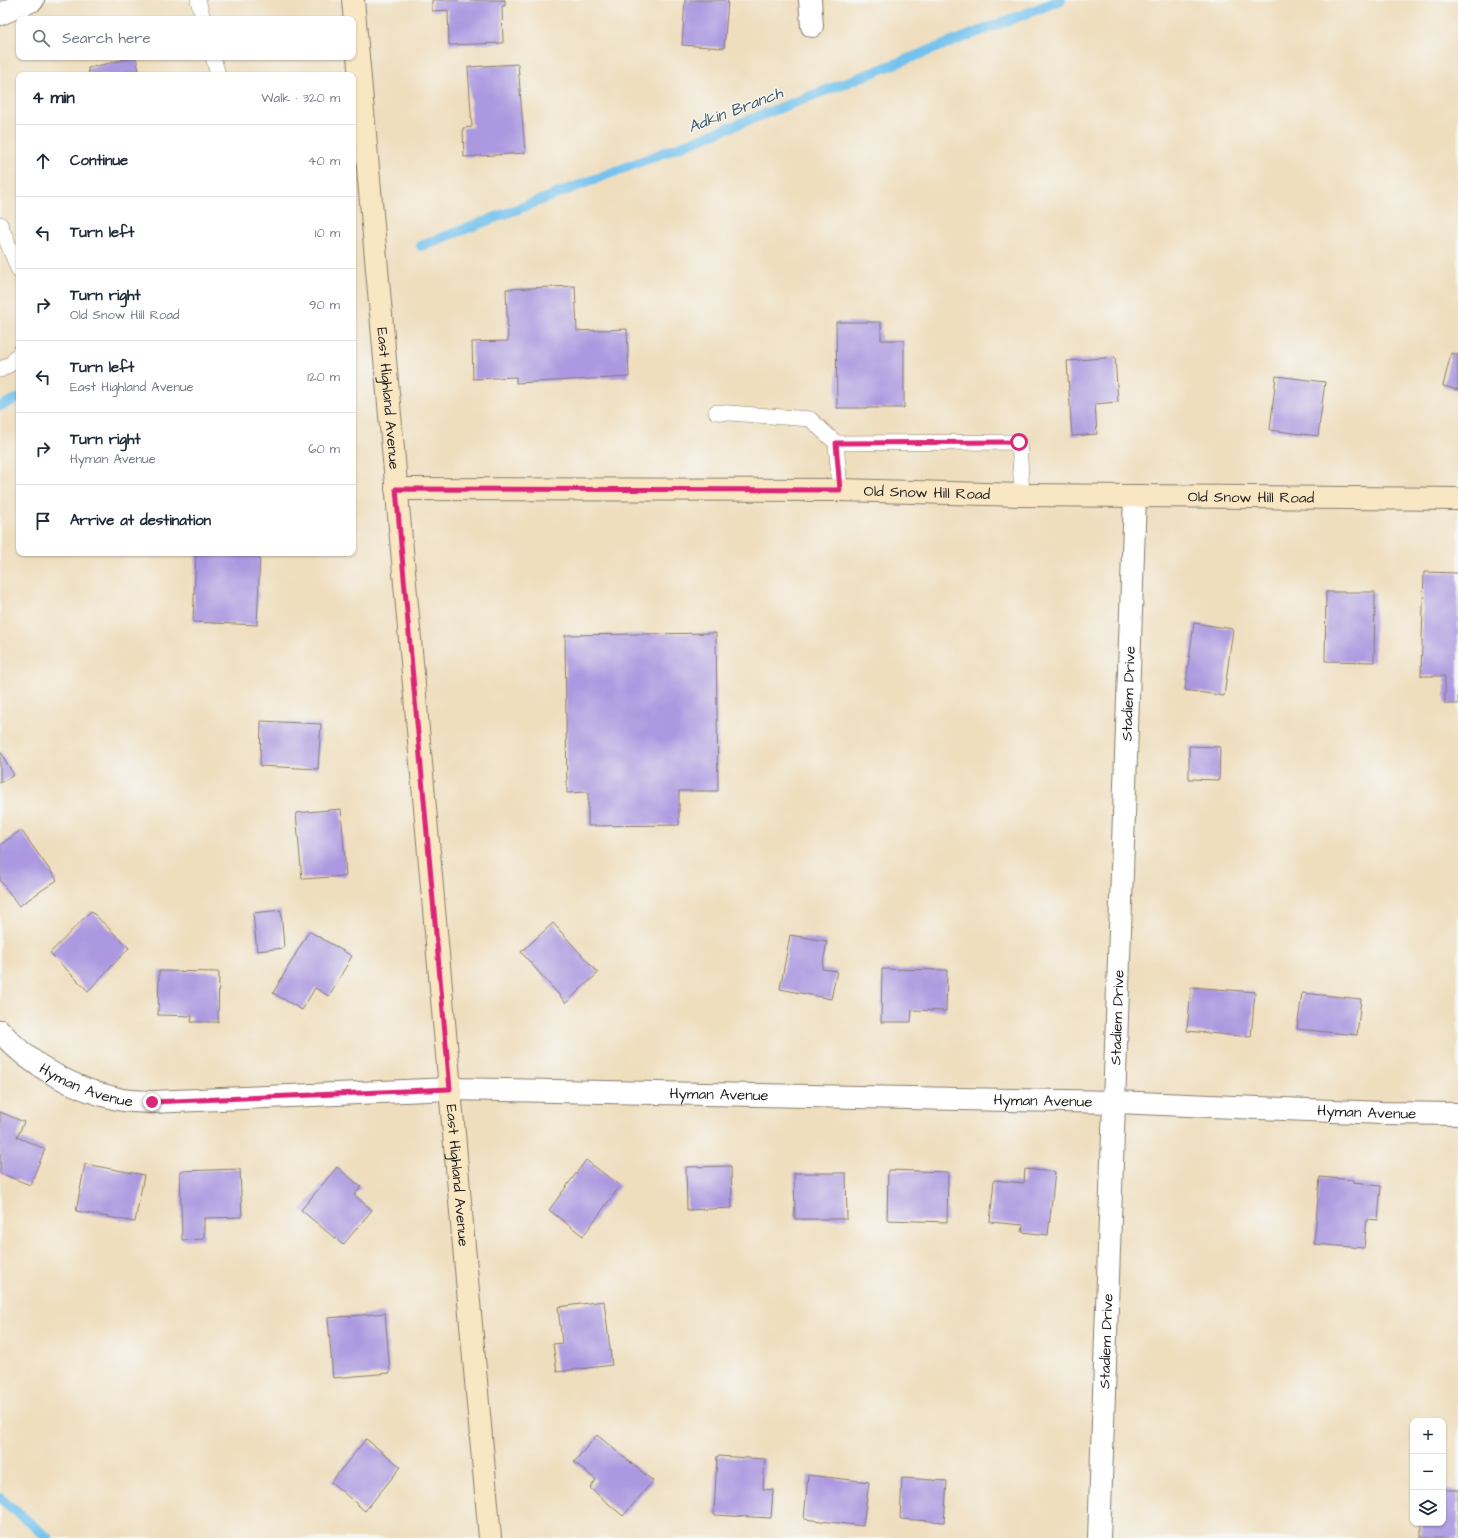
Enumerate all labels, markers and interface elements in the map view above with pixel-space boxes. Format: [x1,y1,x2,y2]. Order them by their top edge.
search box [16,16,356,60]
icon: search [30,27,52,49]
text: Search here [62,28,151,49]
water label: Adkin Branch [685,81,787,138]
text: 4 min [32,86,75,110]
text: Walk · 320 m [261,89,340,107]
icon: ahead [32,150,54,172]
text: Continue [70,150,128,171]
text: 40 m [308,152,340,170]
icon: left [32,222,54,244]
text: Turn left [70,222,134,243]
text: 10 m [315,224,340,242]
text: Turn right [70,285,141,306]
icon: right [32,294,54,316]
text: 90 m [309,296,340,314]
text: Old Snow Hill Road [70,306,180,324]
street label: East Highland Avenue [371,326,405,470]
text: Turn left [70,357,134,378]
icon: left [32,366,54,388]
text: 120 m [307,368,340,386]
text: East Highland Avenue [70,378,194,396]
text: Turn right [70,429,141,450]
route start [1010,433,1028,451]
icon: right [32,438,54,460]
text: 60 m [308,440,340,458]
text: Hyman Avenue [70,450,156,468]
street label: Old Snow Hill Road [863,481,991,505]
street label: Old Snow Hill Road [1188,487,1315,509]
icon: arrive [32,510,54,532]
text: Arrive at destination [70,510,211,531]
street label: Stadiem Drive [1117,645,1141,742]
street label: Stadiem Drive [1105,969,1130,1065]
street label: Hyman Avenue [35,1058,134,1112]
street label: Hyman Avenue [669,1083,769,1106]
street label: Hyman Avenue [993,1090,1093,1113]
route end [143,1093,161,1111]
street label: Hyman Avenue [1317,1100,1416,1124]
street label: East Highland Avenue [440,1103,474,1247]
street label: Stadiem Drive [1094,1293,1118,1389]
map controls [1410,1418,1446,1526]
button: + [1410,1418,1446,1454]
button: − [1410,1454,1446,1490]
button: layers [1410,1490,1446,1526]

